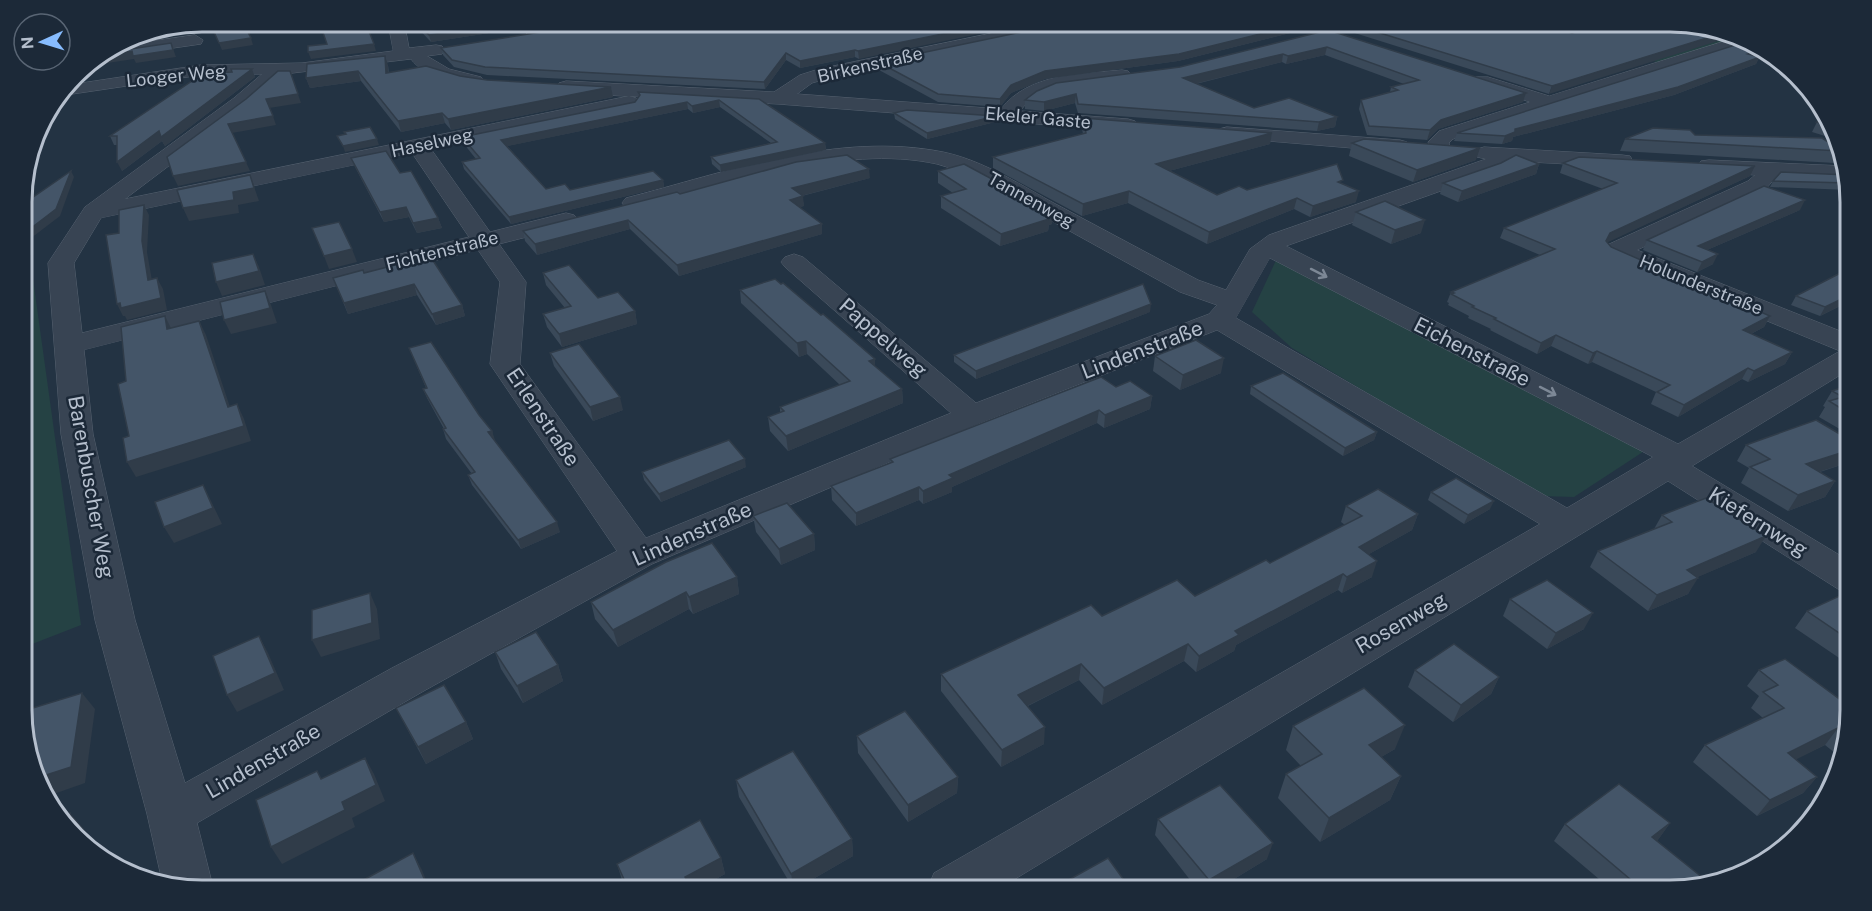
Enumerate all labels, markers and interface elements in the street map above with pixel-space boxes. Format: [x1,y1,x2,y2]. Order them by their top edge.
north arrow [12,12,72,72]
text: N [18,36,37,50]
street label: Birkenstraße [815,42,925,87]
street label: Looger Weg [125,60,227,91]
street label: Ekeler Gaste [984,102,1092,133]
street label: Haselweg [389,124,475,161]
street label: Tannenweg [984,167,1078,232]
street label: Fichtenstraße [383,226,500,275]
street label: Holunderstraße [1636,250,1766,319]
one-way arrow [1310,267,1327,279]
street label: Pappelweg [834,293,933,383]
street label: Eichenstraße [1410,311,1535,392]
street label: Lindenstraße [1077,315,1206,384]
street label: Erlenstraße [501,363,585,471]
one-way arrow [1539,385,1557,397]
street label: Barenbuscher Weg [63,394,120,580]
street label: Kiefernweg [1704,481,1812,562]
street label: Lindenstraße [628,496,755,571]
street label: Rosenweg [1351,586,1451,659]
street label: Lindenstraße [201,718,325,803]

